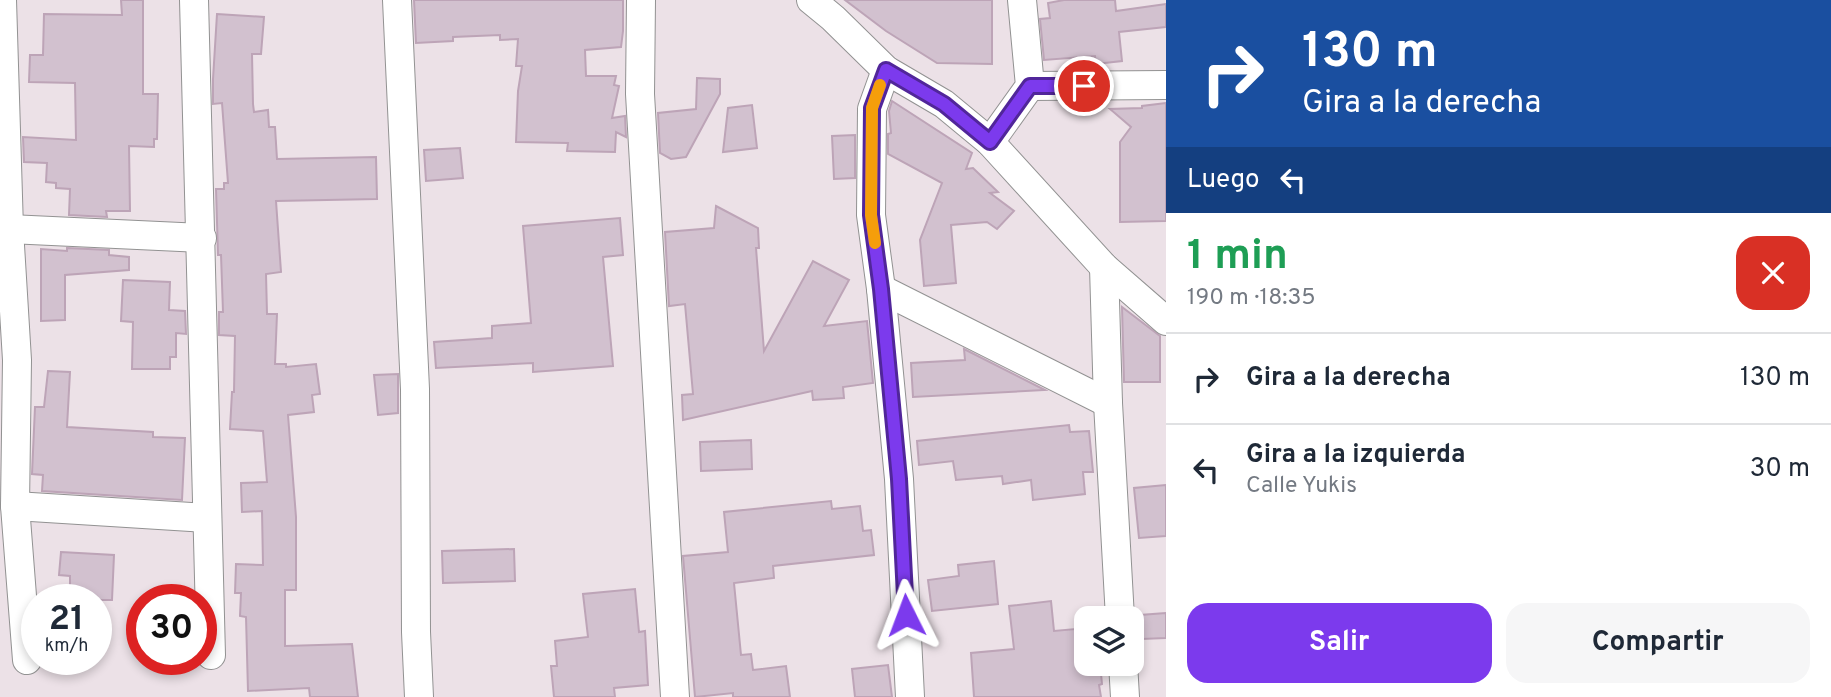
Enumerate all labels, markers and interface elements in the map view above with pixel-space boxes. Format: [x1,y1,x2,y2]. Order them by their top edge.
text: 130 m [1302,23,1438,85]
icon: right [1187,28,1278,119]
pin [1054,56,1114,116]
icon: arrive [1065,67,1103,105]
text: Gira a la derecha [1302,84,1541,124]
icon: left [1274,161,1312,199]
text: Luego [1187,164,1260,197]
text: 1 min [1187,231,1288,284]
button: close [1736,236,1810,310]
text: 190 m · 18:35 [1187,284,1316,313]
icon: right [1187,360,1225,398]
text: Gira a la derecha [1246,362,1451,395]
text: 130 m [1740,362,1810,395]
text: Gira a la izquierda [1246,439,1465,472]
icon: left [1187,451,1225,489]
text: 30 m [1750,453,1810,486]
text: Calle Yukis [1246,472,1357,501]
position arrow [869,578,943,652]
speed limit sign: 30 [126,584,217,675]
text: 21 [49,598,84,642]
button: Salir [1187,603,1492,683]
button: Compartir [1506,603,1810,683]
map controls [1074,606,1144,676]
button: layers [1074,606,1144,676]
text: km/h [45,635,88,658]

